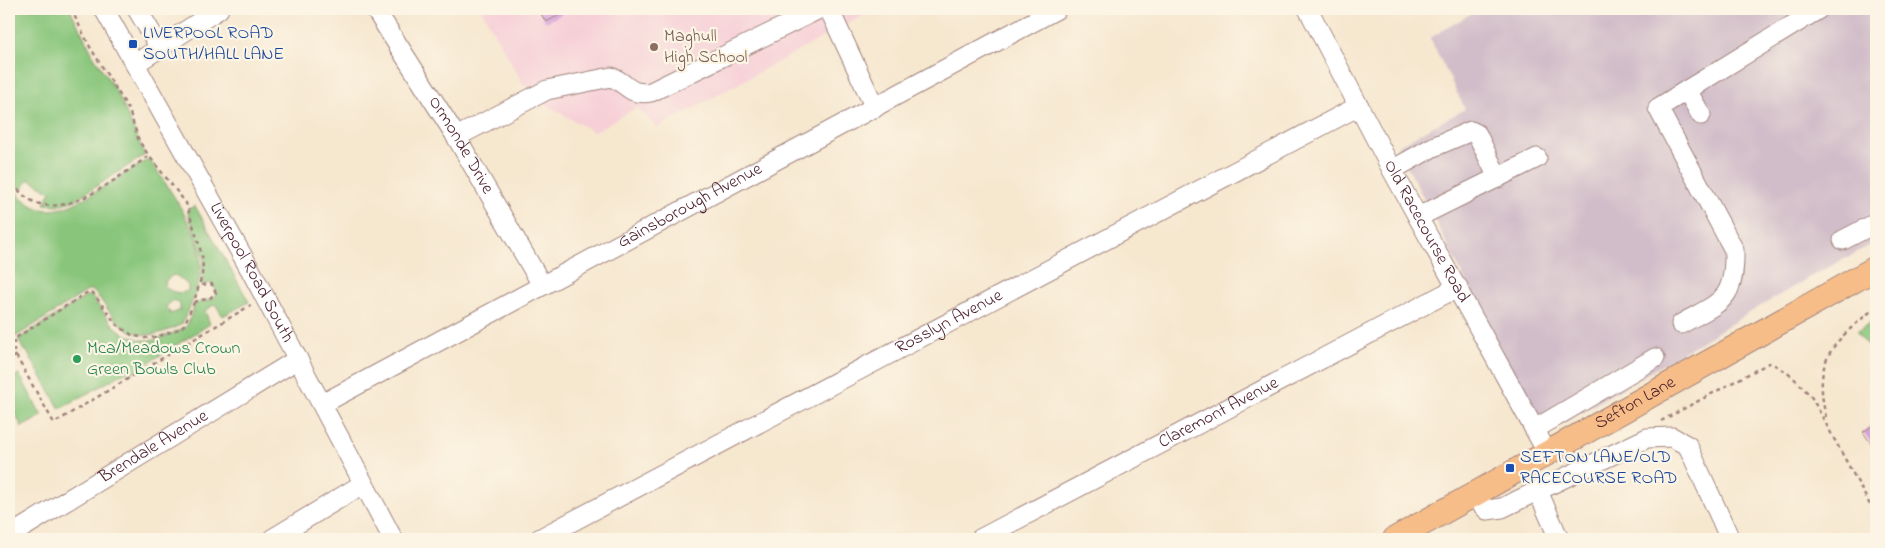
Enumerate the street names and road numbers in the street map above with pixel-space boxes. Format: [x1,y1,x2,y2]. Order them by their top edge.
street label: Ormonde Drive [421,91,500,200]
street label: Gainsborough Avenue [613,156,768,256]
street label: Old Racecourse Road [1376,156,1476,308]
street label: Liverpool Road South [202,198,300,347]
street label: Rosslyn Avenue [891,283,1008,361]
street label: Claremont Avenue [1154,370,1285,456]
street label: Sefton Lane [1590,370,1682,437]
street label: Brendale Avenue [93,403,214,491]

